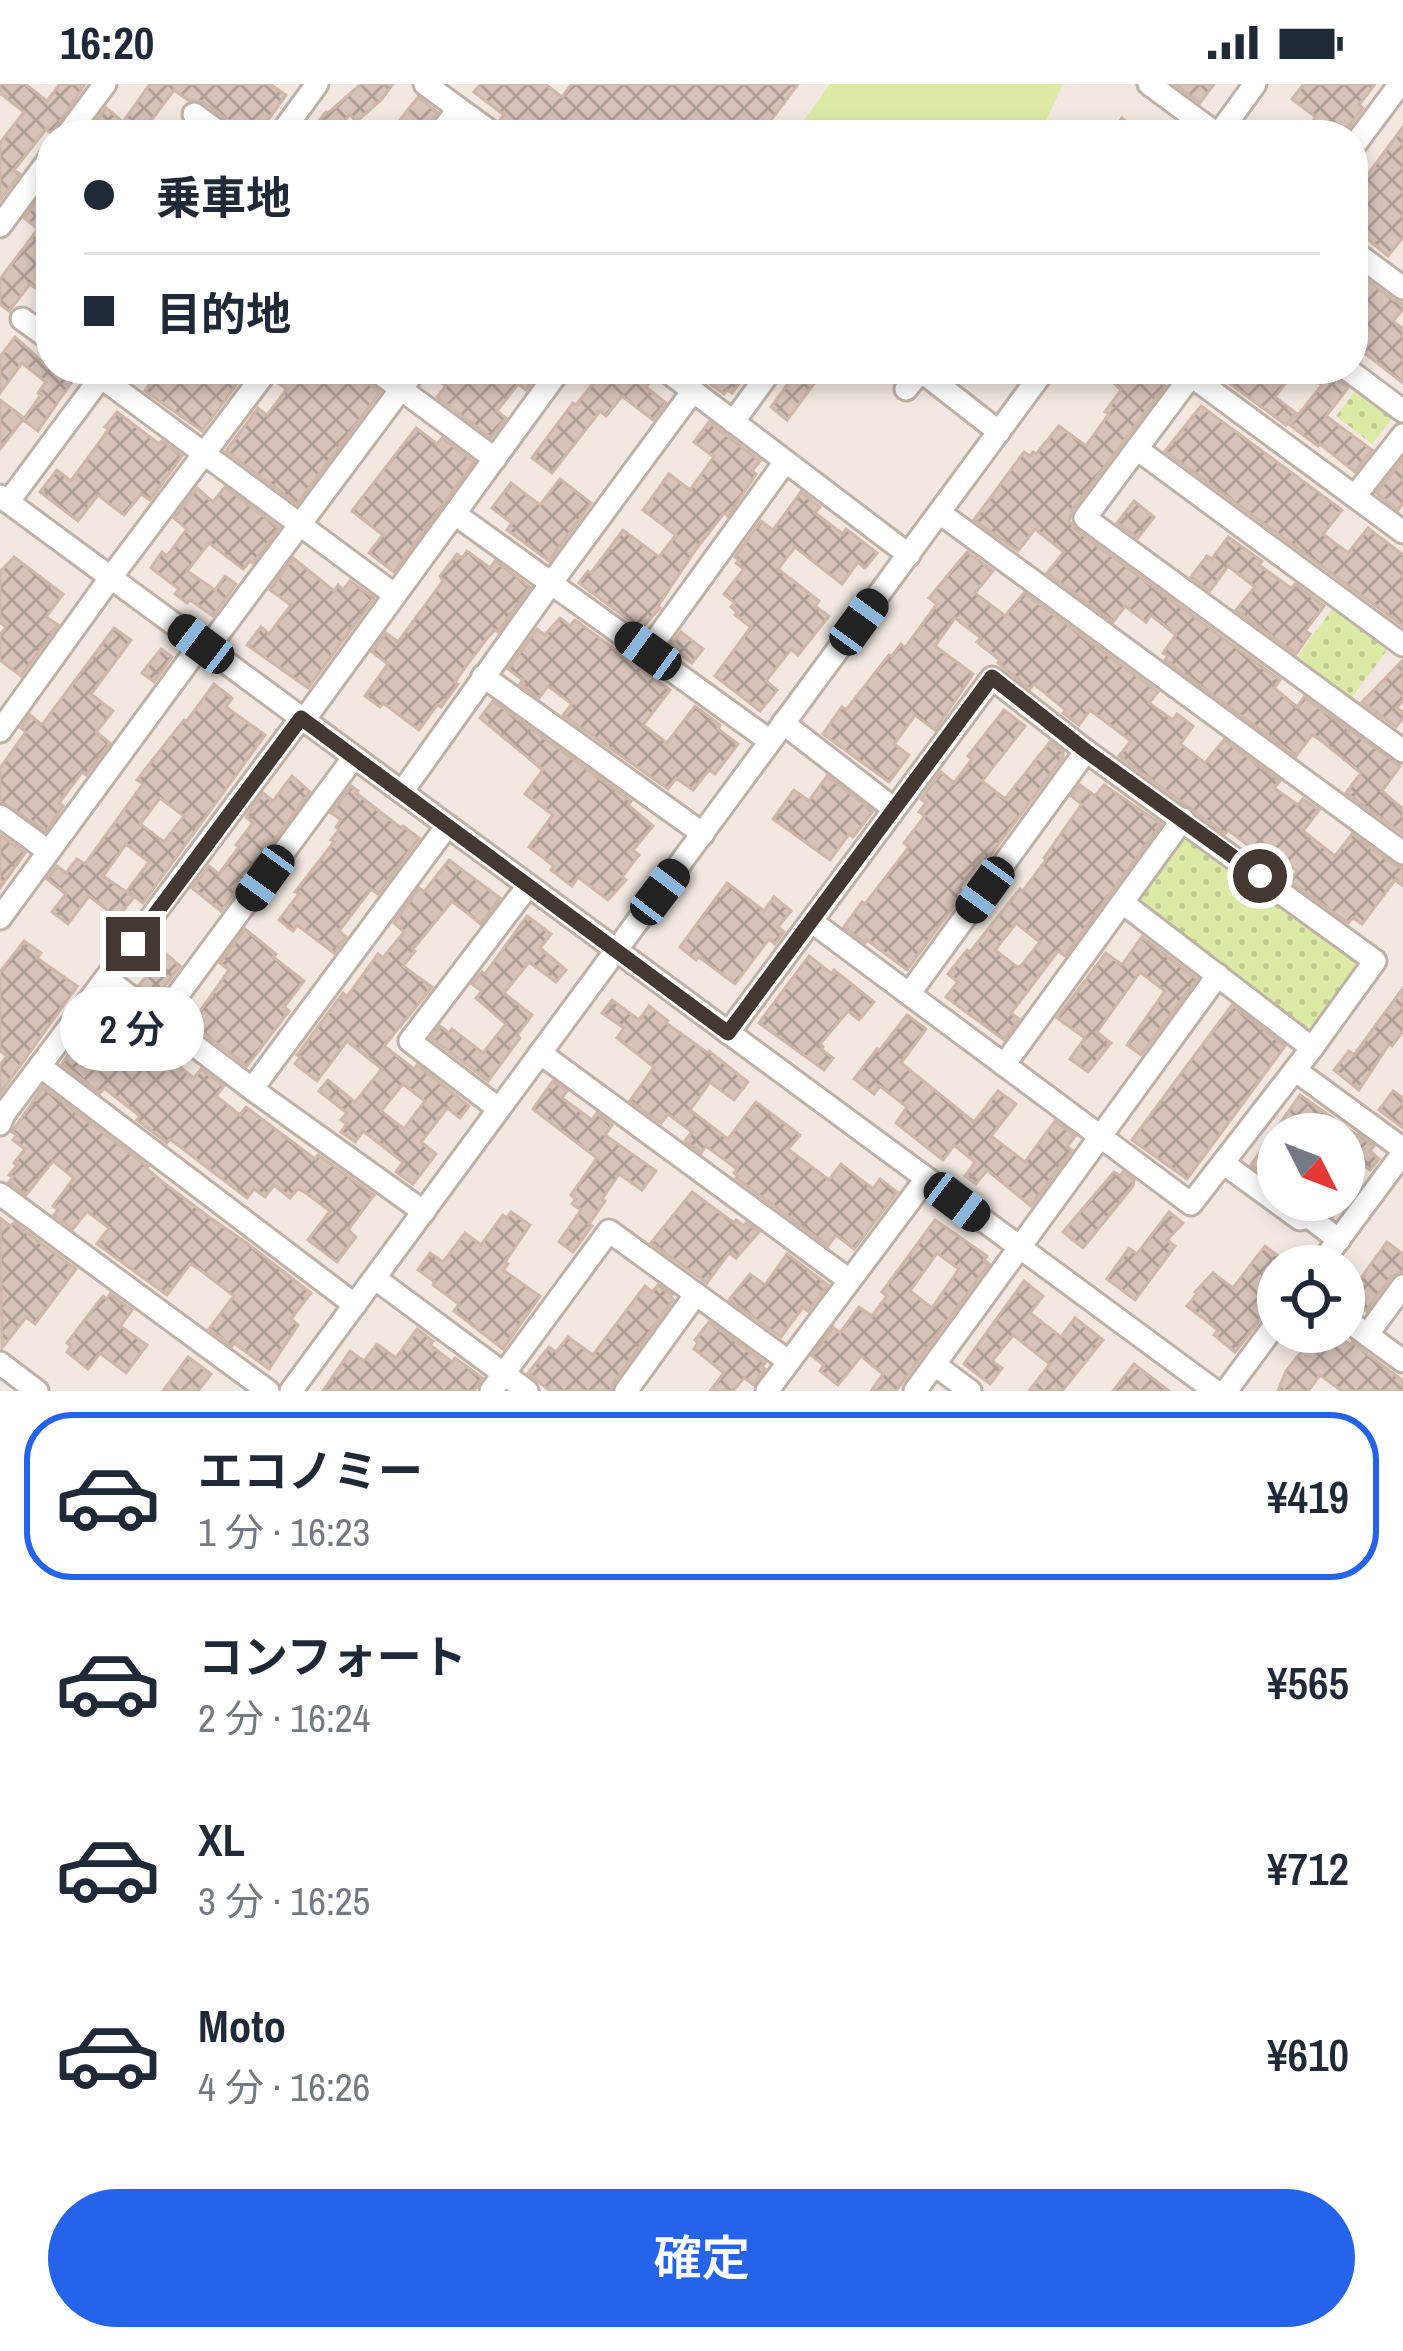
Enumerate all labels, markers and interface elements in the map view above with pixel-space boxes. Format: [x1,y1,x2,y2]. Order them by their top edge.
text: 16:20 [60,12,154,73]
text: 乗車地 [156,167,291,228]
text: 目的地 [156,283,291,344]
car [823,582,895,662]
car [161,608,241,680]
car [608,615,688,687]
car [229,838,301,918]
route start [1233,849,1287,903]
car [949,850,1021,930]
car [624,852,696,932]
route end [106,917,160,971]
callout: 2 分 [61,986,205,1070]
text: 2 分 [99,1003,165,1055]
north arrow [1257,1113,1365,1221]
map controls [1257,1113,1365,1353]
car [917,1166,997,1238]
button: locate [1257,1245,1365,1353]
text: エコノミー [198,1440,423,1501]
icon: car [54,1442,162,1550]
text: ¥419 [1267,1466,1349,1527]
text: 1 分 · 16:23 [198,1506,370,1558]
text: コンフォート [198,1626,467,1687]
icon: car [54,1628,162,1736]
text: ¥565 [1267,1652,1349,1713]
text: 2 分 · 16:24 [198,1692,370,1744]
text: XL [198,1809,245,1870]
icon: car [54,1814,162,1922]
text: ¥712 [1267,1838,1349,1899]
text: 3 分 · 16:25 [198,1875,370,1927]
text: Moto [198,1995,286,2056]
icon: car [54,2000,162,2108]
text: ¥610 [1267,2024,1349,2085]
text: 4 分 · 16:26 [198,2061,370,2113]
button: 確定 [48,2189,1355,2327]

